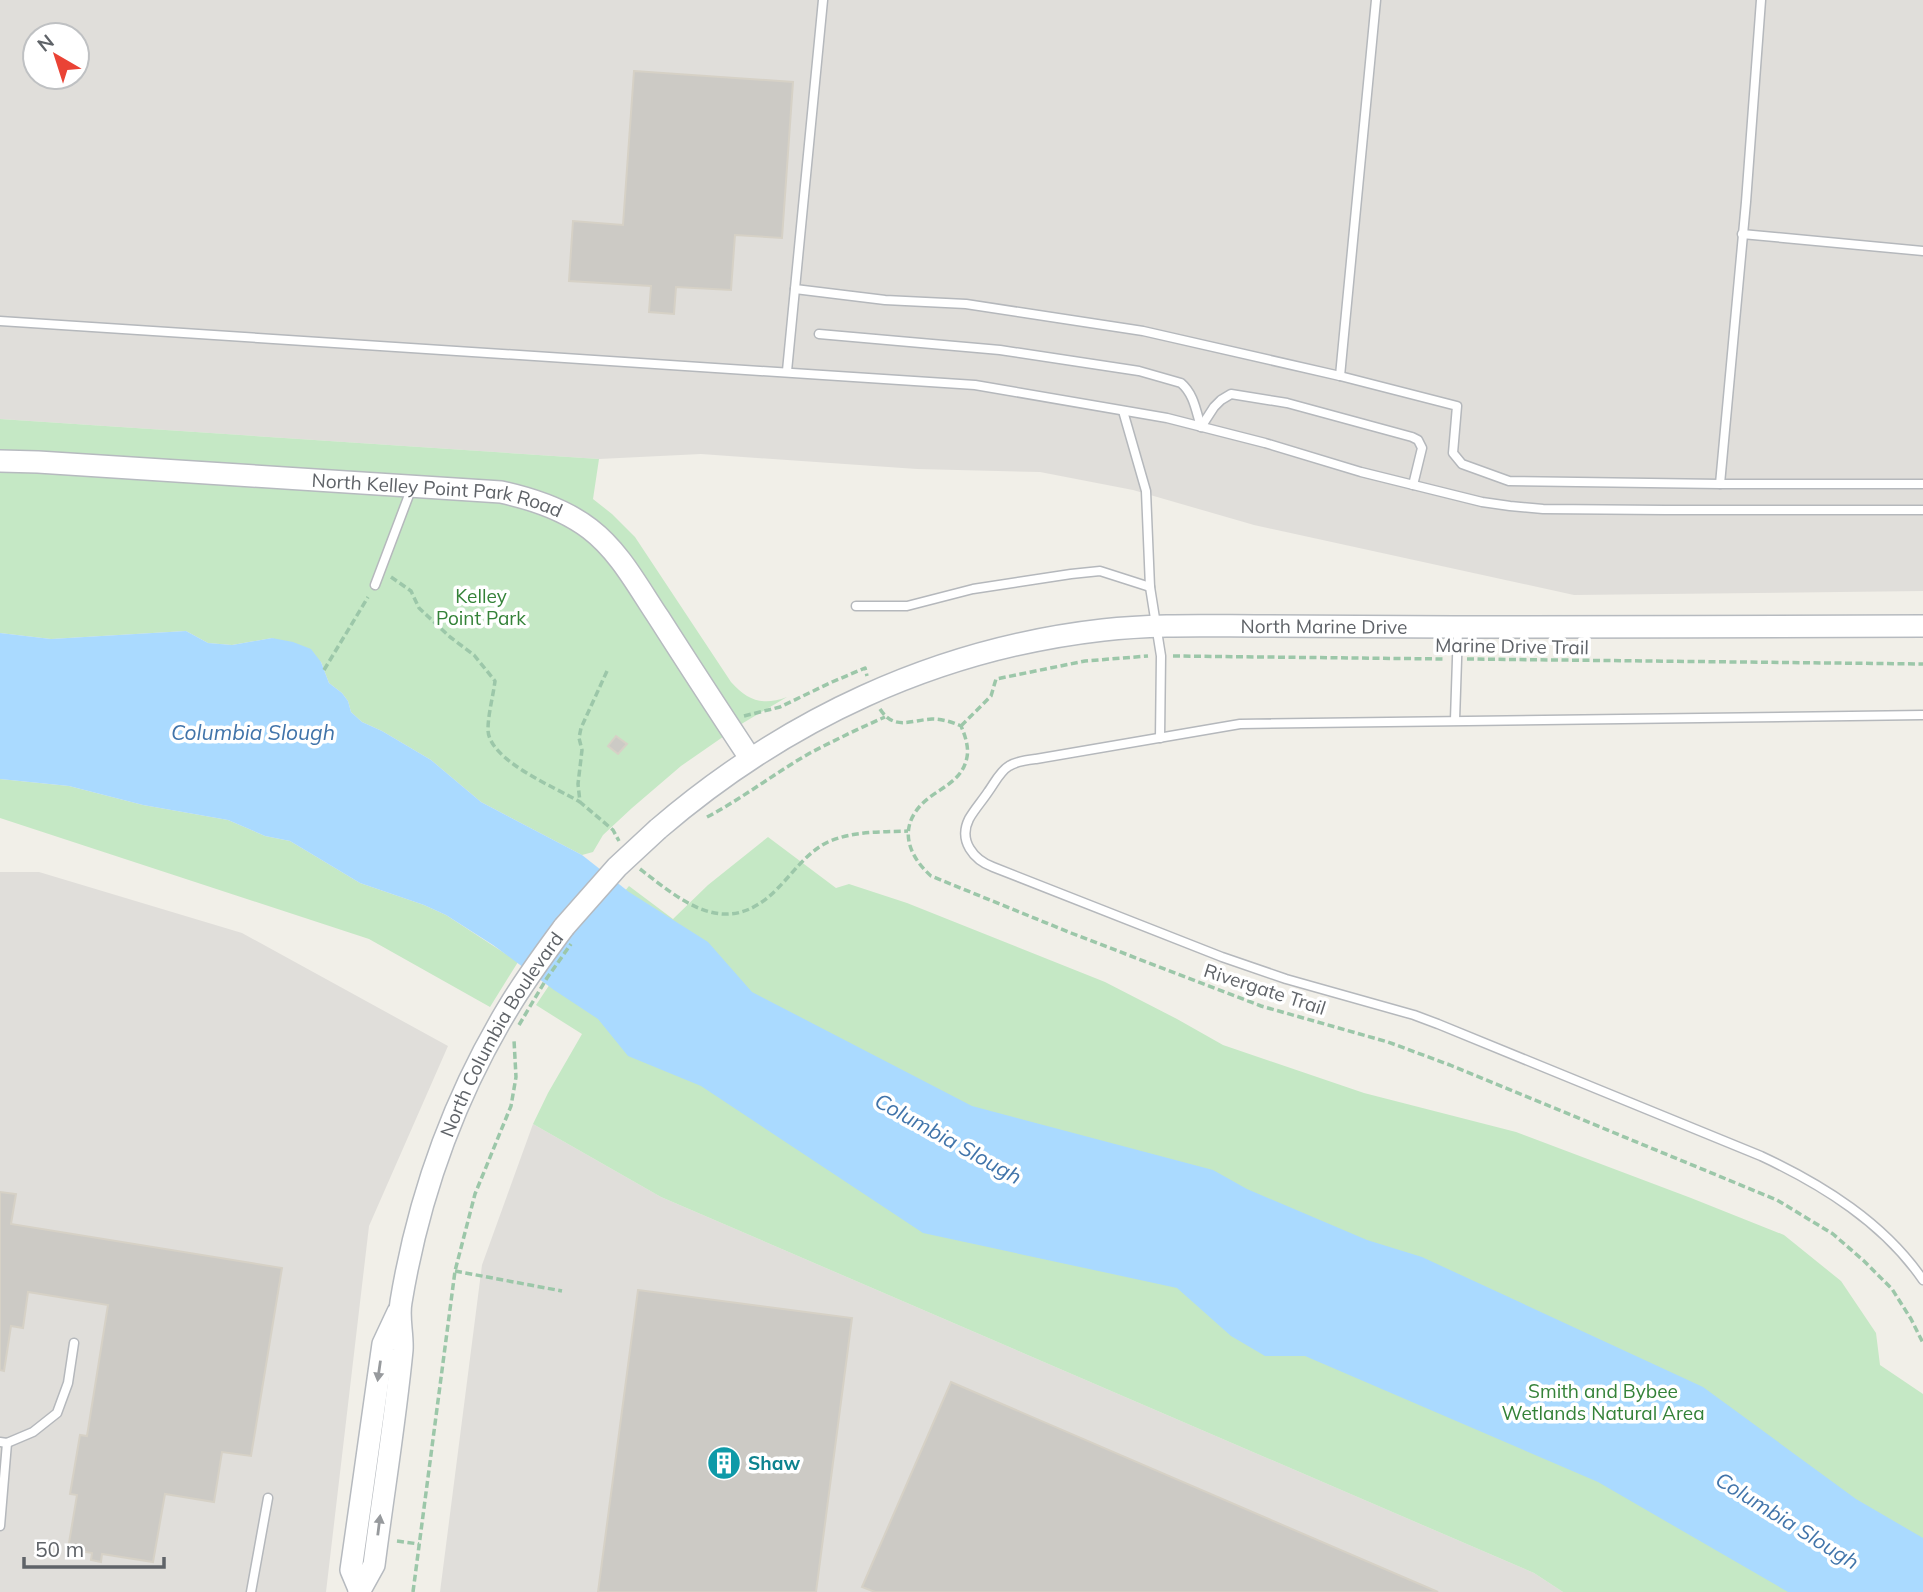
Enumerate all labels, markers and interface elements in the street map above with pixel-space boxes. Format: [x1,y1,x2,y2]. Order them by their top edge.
north arrow [21,21,91,91]
text: N [32,29,58,57]
street label: North Kelley Point Park Road [311,468,566,523]
park label: Kelley Point Park [436,584,526,630]
street label: North Marine Drive [1241,614,1407,639]
street label: Marine Drive Trail [1435,633,1589,659]
water label: Columbia Slough [171,719,335,745]
street label: North Columbia Boulevard [435,927,568,1140]
street label: Rivergate Trail [1201,958,1329,1020]
water label: Columbia Slough [870,1087,1027,1189]
one-way arrow [374,1360,385,1382]
park label: Smith and Bybee Wetlands Natural Area [1501,1379,1705,1425]
building icon: Shaw [705,1444,743,1482]
place label: Shaw [748,1451,800,1475]
water label: Columbia Slough [1711,1466,1864,1575]
one-way arrow [374,1514,385,1536]
scale bar [24,1526,164,1570]
text: 50 m [35,1536,84,1562]

